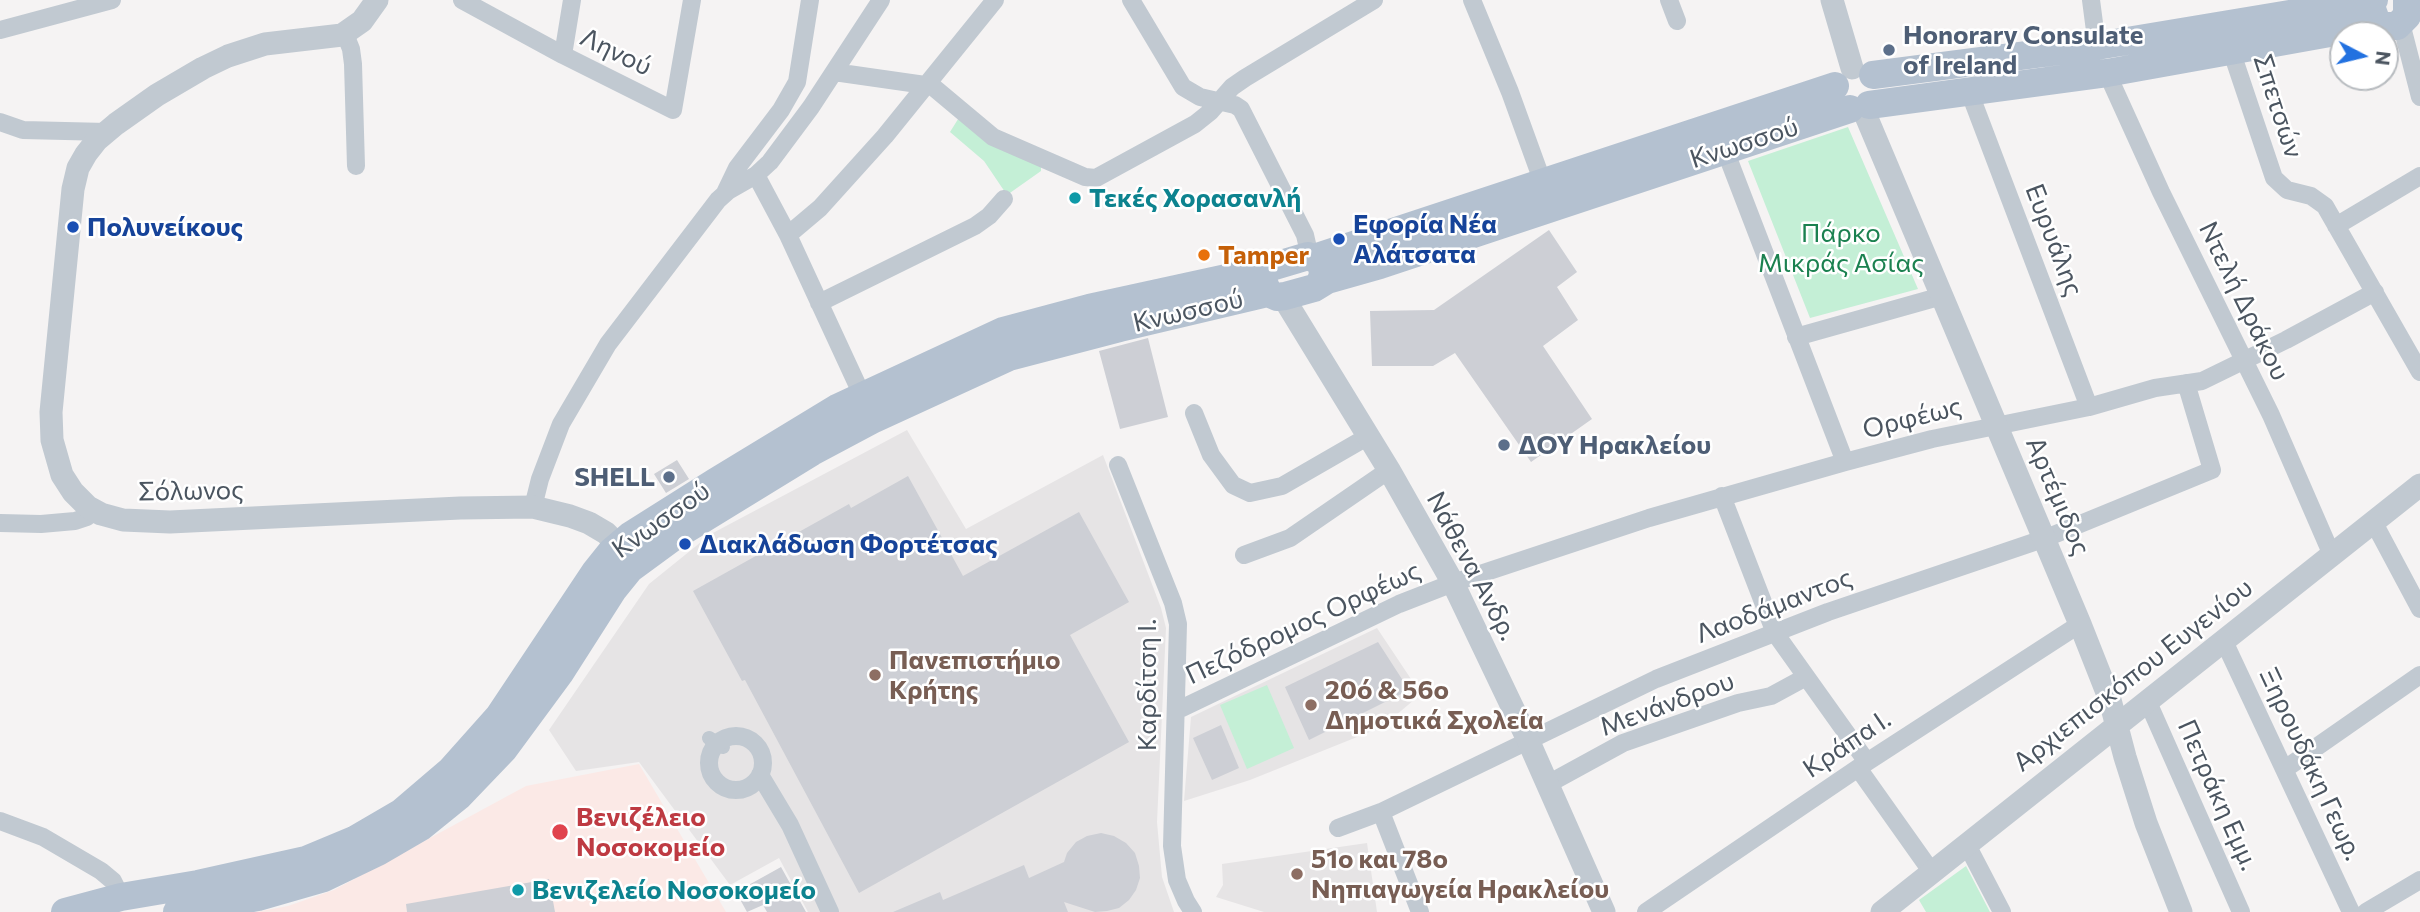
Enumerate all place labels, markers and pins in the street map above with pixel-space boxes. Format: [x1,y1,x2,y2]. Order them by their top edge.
place label: Honorary Consulate of Ireland [1903,19,2143,80]
marker: Honorary Consulate of Ireland [1881,42,1897,58]
place label: Τεκές Χορασανλή [1089,182,1301,214]
marker: Τεκές Χορασανλή [1067,190,1083,206]
place label: Εφορία Νέα Αλάτσατα [1353,208,1497,270]
place label: Πολυνείκους [87,211,243,243]
marker: Πολυνείκους [65,219,81,235]
marker: Εφορία Νέα Αλάτσατα [1331,231,1347,247]
place label: Tamper [1218,239,1309,271]
marker: Tamper [1196,247,1212,263]
place label: ΔΟΥ Ηρακλείου [1518,429,1711,461]
marker: ΔΟΥ Ηρακλείου [1496,437,1512,453]
place label: SHELL [574,461,655,493]
marker: SHELL [661,469,677,485]
place label: Διακλάδωση Φορτέτσας [699,528,998,560]
marker: Διακλάδωση Φορτέτσας [677,536,693,552]
place label: Πανεπιστήμιο Κρήτης [889,644,1061,706]
marker: Πανεπιστήμιο Κρήτης [867,667,883,683]
place label: 20ό & 56ο Δημοτικά Σχολεία [1325,674,1544,736]
marker: 20ό & 56ο Δημοτικά Σχολεία [1303,697,1319,713]
place label: Βενιζέλειο Νοσοκομείο [576,801,725,862]
marker: Βενιζέλειο Νοσοκομείο [550,822,570,842]
place label: 51ο και 78ο Νηπιαγωγεία Ηρακλείου [1311,843,1609,904]
marker: 51ο και 78ο Νηπιαγωγεία Ηρακλείου [1289,866,1305,882]
place label: Βενιζελείο Νοσοκομείο [532,874,816,906]
marker: Βενιζελείο Νοσοκομείο [510,882,526,898]

